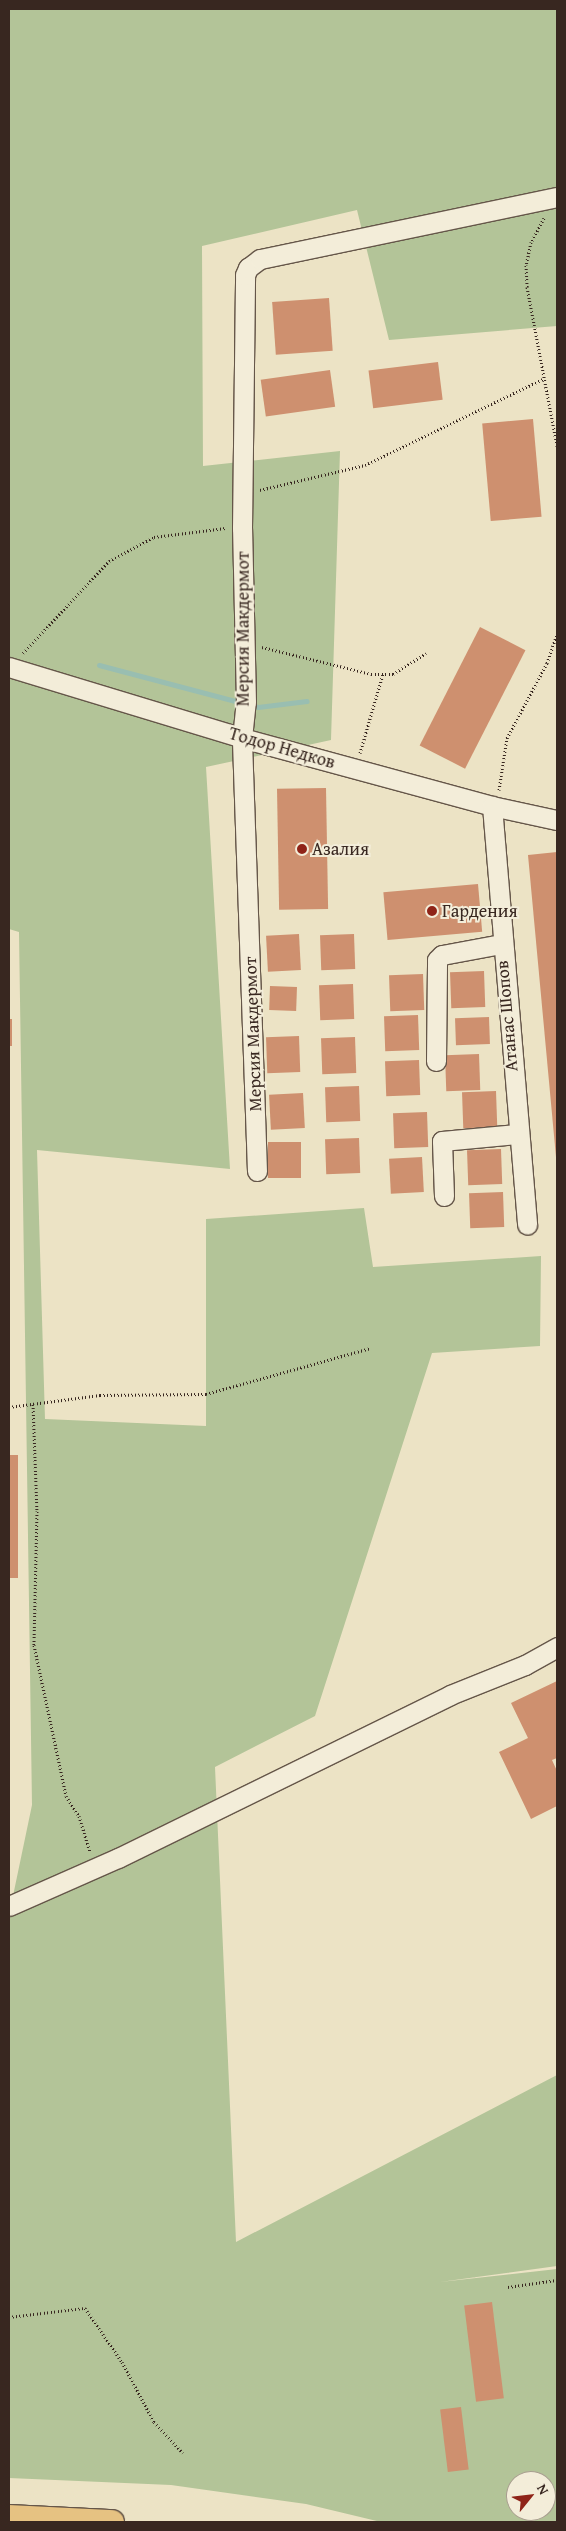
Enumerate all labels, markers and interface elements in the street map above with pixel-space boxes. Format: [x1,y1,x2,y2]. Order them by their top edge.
street label: Мерсия Макдермот [232,552,254,706]
street label: Тодор Недков [226,723,338,773]
place label: Азалия [312,838,369,860]
marker: Азалия [296,843,308,855]
place label: Гардения [442,900,517,922]
marker: Гардения [426,905,438,917]
street label: Мерсия Макдермот [240,956,266,1112]
street label: Атанас Шопов [491,960,523,1072]
north arrow [506,2471,556,2521]
text: N [532,2480,554,2498]

